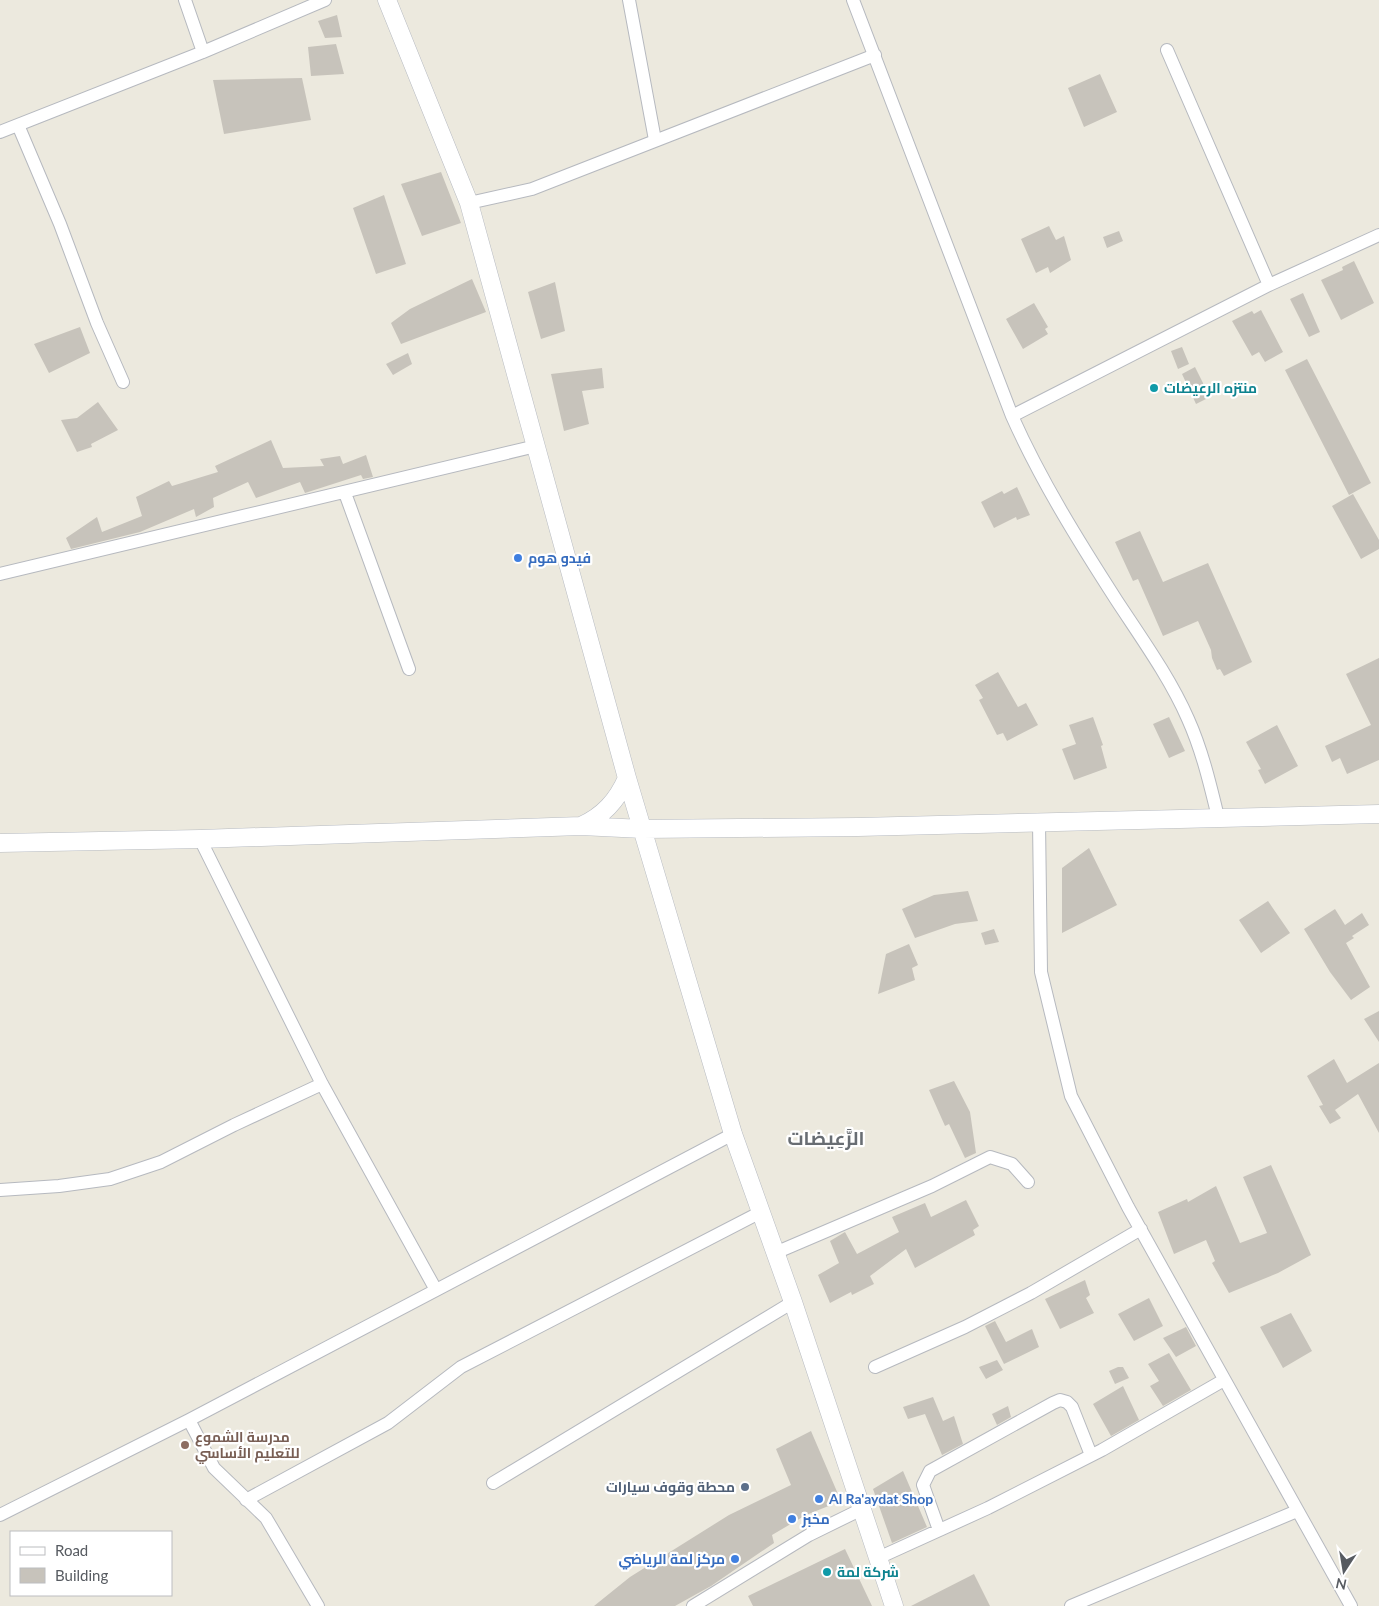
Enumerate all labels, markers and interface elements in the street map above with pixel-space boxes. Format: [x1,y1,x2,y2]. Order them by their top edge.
place label: منتزه الرعيضات [1164,379,1257,397]
marker: منتزه الرعيضات [1148,382,1160,394]
place label: فيدو هوم [528,549,591,568]
marker: فيدو هوم [512,552,524,564]
district label: الرَّعِيضات [788,1126,864,1150]
place label: مدرسة الشموع للتعليم الأساسي [195,1428,300,1464]
marker: مدرسة الشموع للتعليم الأساسي [179,1439,191,1451]
place label: محطة وقوف سيارات [606,1478,735,1496]
marker: محطة وقوف سيارات [739,1481,751,1493]
place label: Al Ra'aydat Shop [828,1490,933,1507]
marker: Al Ra'aydat Shop [813,1493,825,1505]
place label: مخبز [801,1510,830,1528]
marker: مخبز [786,1513,798,1525]
legend [10,1531,172,1596]
text: Road [55,1541,88,1559]
north arrow [1319,1546,1369,1596]
place label: مركز لمة الرياضي [619,1550,725,1570]
marker: مركز لمة الرياضي [729,1553,741,1565]
place label: شركة لمة [837,1563,899,1581]
text: Building [55,1566,108,1584]
marker: شركة لمة [821,1566,833,1578]
text: N [1334,1575,1348,1594]

